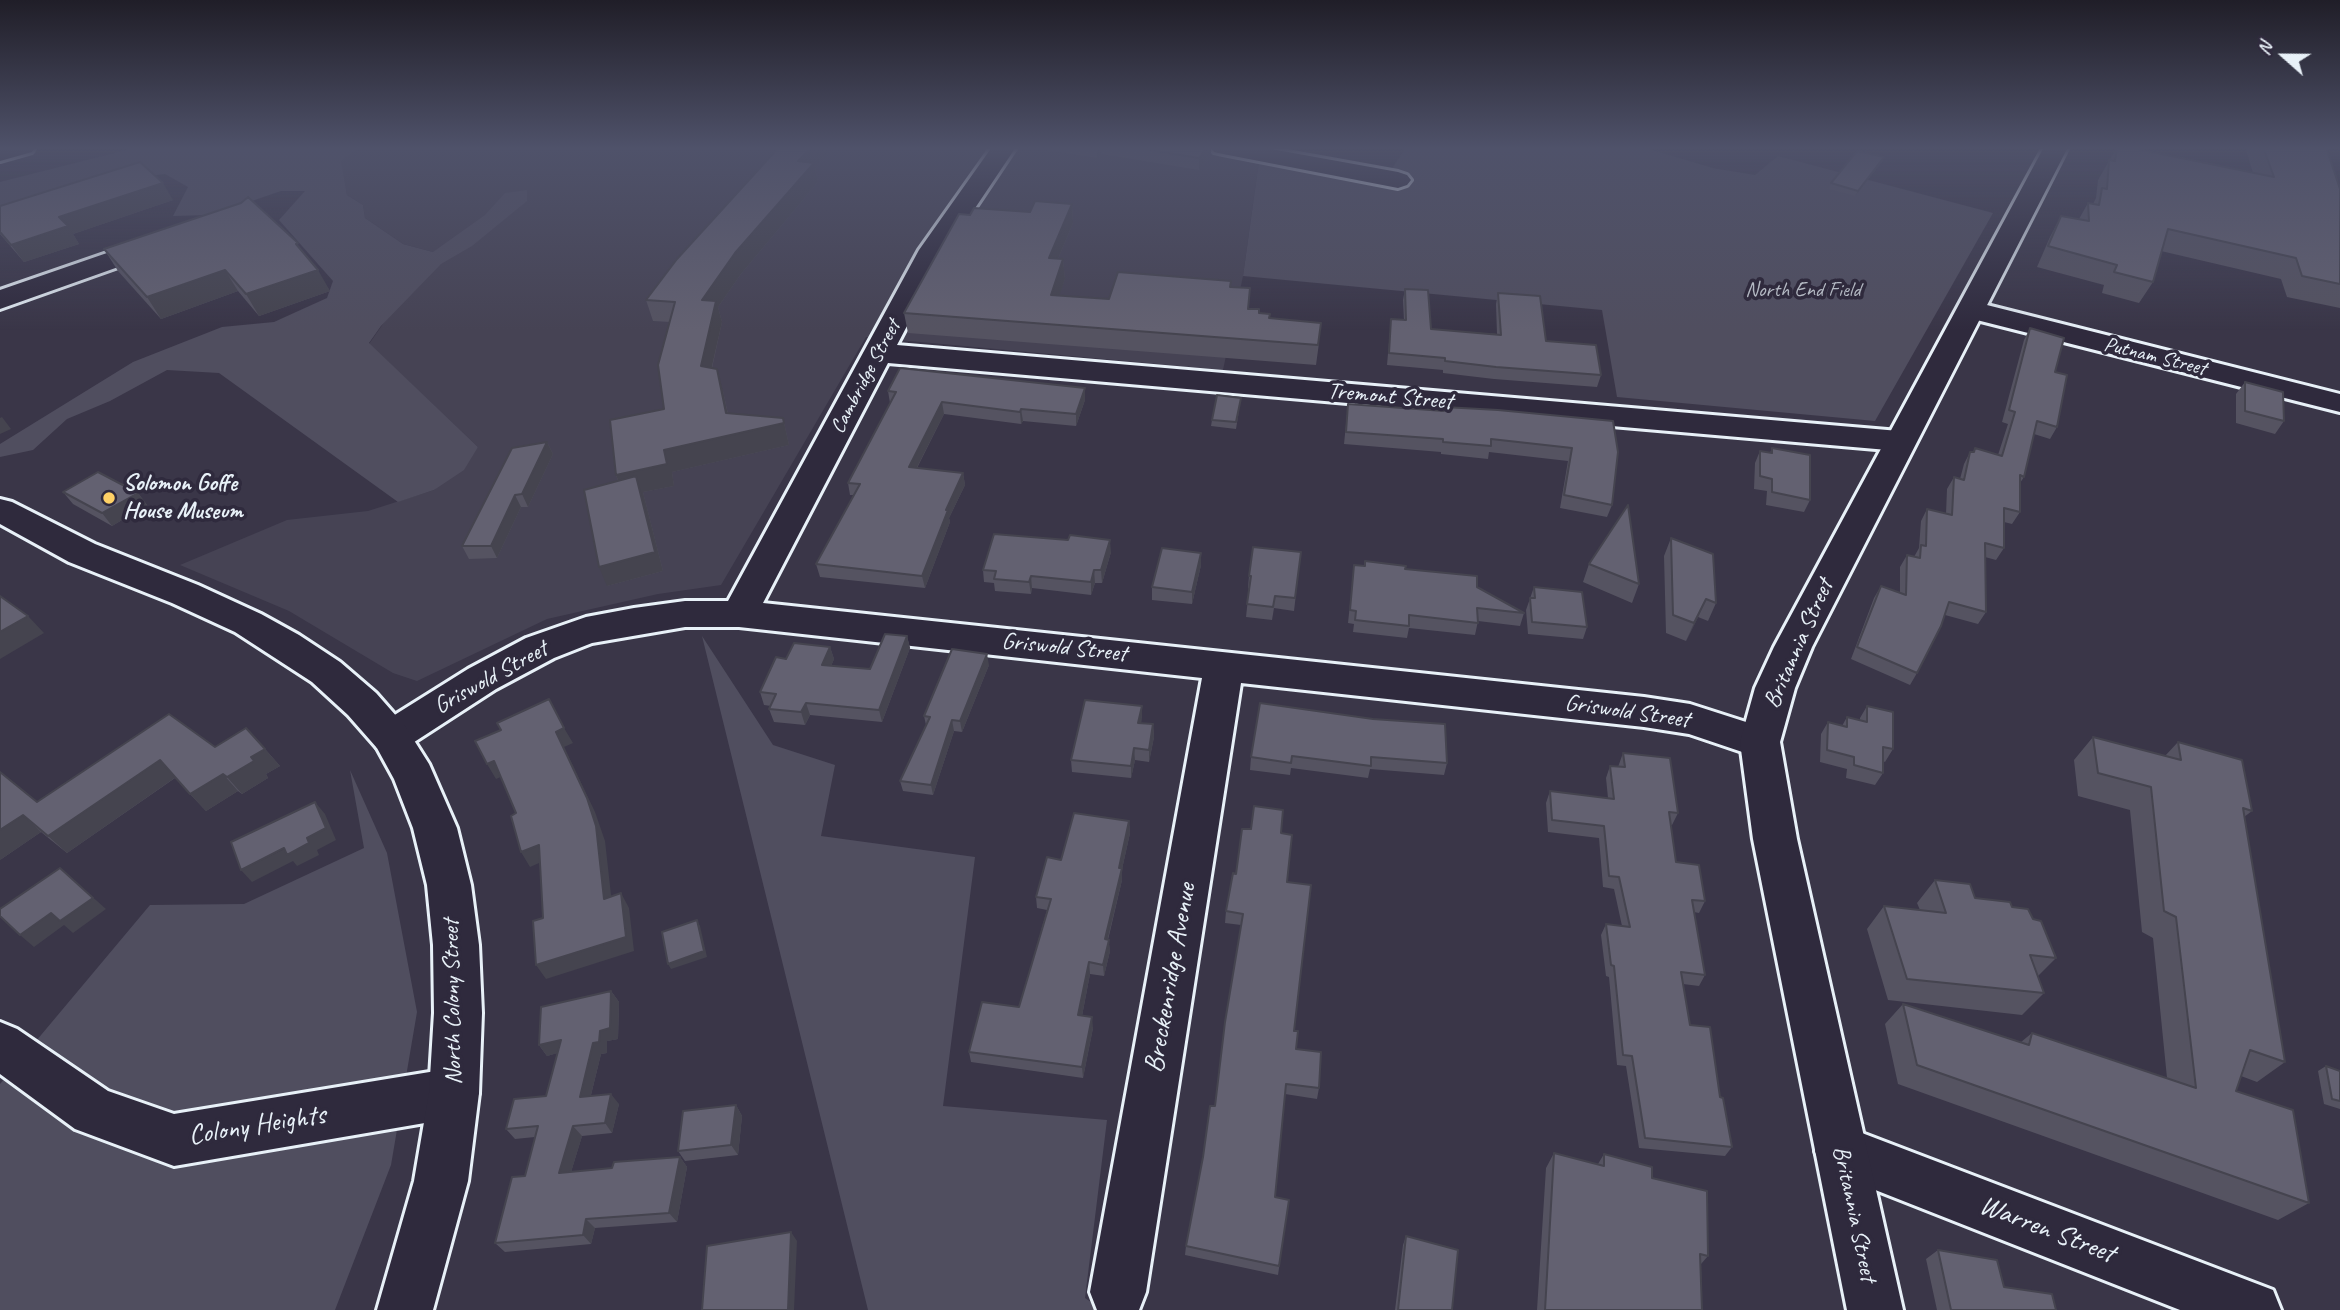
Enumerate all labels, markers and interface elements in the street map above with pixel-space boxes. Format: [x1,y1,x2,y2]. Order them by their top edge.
north arrow [2249,21,2319,91]
text: N [2251,39,2278,58]
park label: North End Field [1745,277,1861,303]
street label: Cambridge Street [826,316,906,438]
street label: Putnam Street [2101,332,2209,382]
street label: Tremont Street [1326,377,1454,417]
place label: Solomon Goffe House Museum [123,470,243,526]
marker: Solomon Goffe House Museum [101,490,117,506]
street label: Britannia Street [1758,575,1840,713]
street label: Griswold Street [1000,627,1128,669]
street label: Griswold Street [429,635,553,721]
street label: Griswold Street [1563,689,1691,735]
street label: Breckenridge Avenue [1138,881,1204,1075]
street label: North Colony Street [437,919,469,1085]
street label: Colony Heights [186,1099,328,1153]
street label: Britannia Street [1826,1144,1882,1284]
street label: Warren Street [1975,1189,2119,1271]

